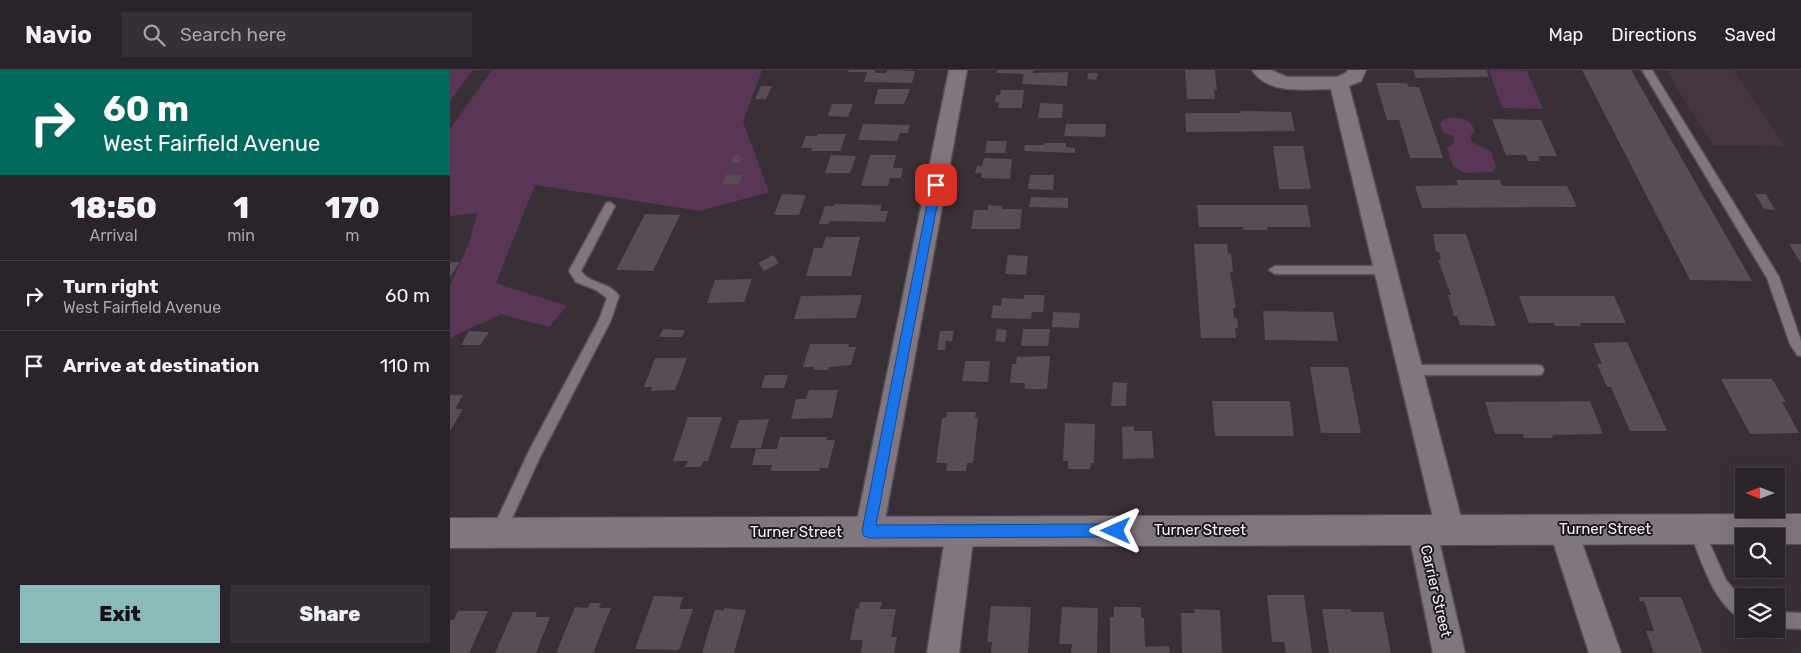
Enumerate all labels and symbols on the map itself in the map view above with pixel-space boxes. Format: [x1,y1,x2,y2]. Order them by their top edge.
pin [915,164,957,206]
north arrow [1735,468,1785,518]
position arrow [1089,504,1141,556]
street label: Turner Street [1559,520,1651,538]
street label: Turner Street [1154,521,1246,539]
street label: Turner Street [750,523,842,541]
street label: Carrier Street [1417,543,1455,639]

